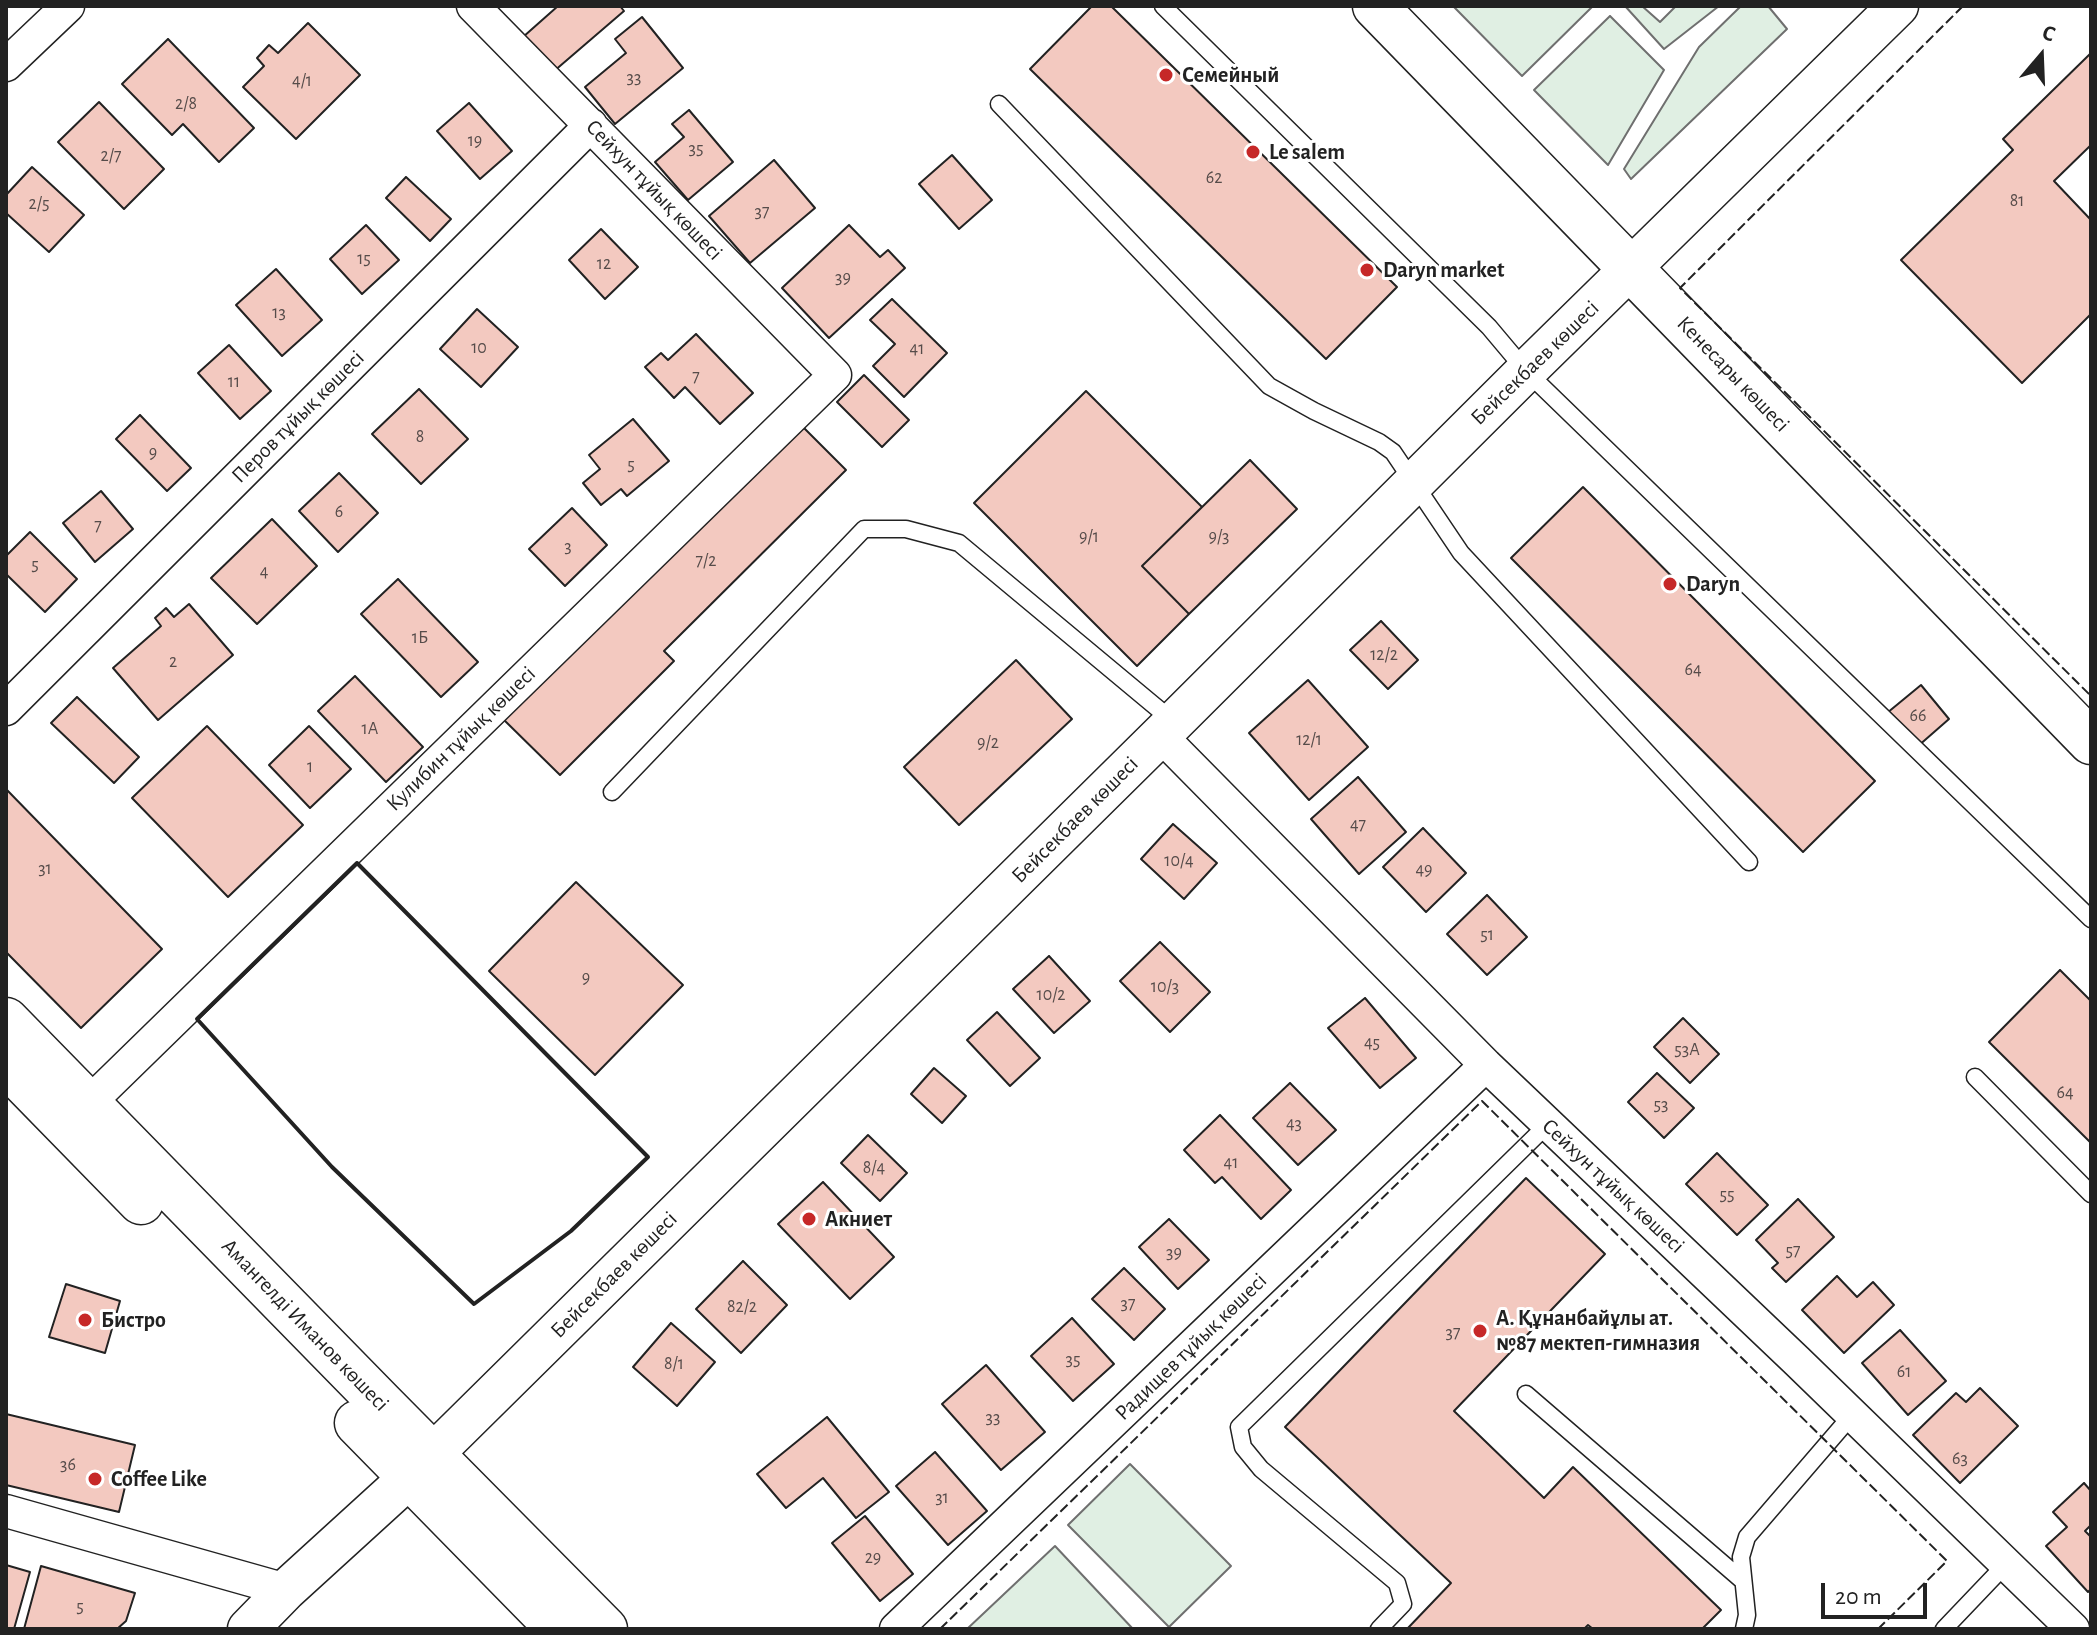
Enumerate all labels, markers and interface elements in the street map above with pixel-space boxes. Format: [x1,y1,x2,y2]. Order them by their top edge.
north arrow [2001,16,2081,96]
text: С [2039,21,2058,46]
place label: Семейный [1182,62,1279,88]
marker: Семейный [1157,66,1175,84]
house number: 33 [627,67,641,89]
house number: 4/1 [292,70,312,92]
house number: 2/8 [175,93,197,115]
street label: Сейхун тұйық көшесі [580,114,728,266]
house number: 19 [468,130,482,152]
house number: 35 [689,138,703,160]
place label: Le salem [1269,139,1345,165]
marker: Le salem [1244,143,1262,161]
house number: 2/7 [101,145,121,167]
house number: 62 [1206,167,1222,189]
house number: 81 [2010,190,2024,212]
house number: 2/5 [29,193,49,215]
house number: 37 [755,201,769,223]
house number: 15 [357,248,371,270]
house number: 12 [597,253,611,275]
place label: Daryn market [1383,257,1504,283]
marker: Daryn market [1358,261,1376,279]
house number: 39 [835,267,851,289]
street label: Бейсекбаев көшесі [1465,295,1605,431]
house number: 13 [272,302,286,324]
street label: Кенесары көшесі [1671,310,1795,438]
house number: 10 [471,337,487,359]
house number: 41 [910,338,924,360]
street label: Перов тұйық көшесі [226,345,370,489]
house number: 7 [692,366,700,388]
house number: 11 [228,371,240,393]
house number: 8 [416,426,424,448]
house number: 9 [149,442,157,464]
house number: 5 [627,454,635,476]
house number: 6 [335,501,343,523]
house number: 7 [94,515,102,537]
house number: 9/1 [1079,526,1099,548]
house number: 9/3 [1208,526,1230,548]
house number: 3 [564,536,572,558]
house number: 7/2 [696,550,716,572]
house number: 5 [31,554,39,576]
house number: 4 [260,561,268,583]
place label: Daryn [1686,571,1740,597]
marker: Daryn [1661,575,1679,593]
house number: 1Б [412,627,428,649]
house number: 12/2 [1370,644,1398,666]
house number: 2 [169,651,177,673]
house number: 64 [1684,659,1702,681]
street label: Кулибин тұйық көшесі [381,661,541,817]
house number: 66 [1910,705,1926,727]
house number: 1А [362,718,378,740]
house number: 12/1 [1296,729,1322,751]
house number: 9/2 [977,732,999,754]
street label: Бейсекбаев көшесі [1006,751,1144,889]
house number: 1 [307,756,313,778]
house number: 47 [1350,814,1366,836]
house number: 10/4 [1164,850,1194,872]
house number: 31 [38,858,52,880]
house number: 49 [1415,859,1433,881]
house number: 51 [1480,924,1494,946]
house number: 9 [582,967,590,989]
house number: 10/3 [1151,976,1179,998]
house number: 10/2 [1036,984,1066,1006]
house number: 45 [1364,1032,1380,1054]
house number: 53А [1674,1039,1700,1061]
house number: 64 [2056,1082,2074,1104]
house number: 53 [1654,1094,1668,1116]
house number: 43 [1286,1113,1302,1135]
street label: Сейхун тұйық көшесі [1536,1113,1690,1259]
house number: 41 [1224,1152,1238,1174]
house number: 8/4 [863,1157,885,1179]
house number: 55 [1719,1184,1735,1206]
street label: Бейсекбаев көшесі [545,1206,683,1344]
place label: Акниет [825,1206,892,1232]
marker: Акниет [800,1210,818,1228]
street label: Амангелді Иманов көшесі [216,1233,394,1417]
house number: 57 [1785,1240,1801,1262]
house number: 39 [1166,1242,1182,1264]
street label: Радищев тұйық көшесі [1110,1268,1272,1426]
house number: 37 [1121,1293,1135,1315]
house number: 82/2 [727,1296,757,1318]
place label: А. Құнанбайұлы ат. №87 мектеп-гимназия [1496,1305,1700,1356]
place label: Бистро [101,1307,166,1333]
marker: Бистро [76,1311,94,1329]
house number: 37 [1446,1322,1460,1344]
marker: А. Құнанбайұлы ат. №87 мектеп-гимназия [1471,1322,1489,1340]
house number: 35 [1066,1349,1080,1371]
house number: 8/1 [664,1353,684,1375]
house number: 61 [1897,1361,1911,1383]
house number: 33 [986,1407,1000,1429]
house number: 63 [1952,1448,1968,1470]
house number: 36 [60,1454,76,1476]
place label: Coffee Like [111,1466,207,1492]
marker: Coffee Like [86,1470,104,1488]
house number: 31 [935,1487,949,1509]
house number: 29 [865,1547,881,1569]
scale bar [1825,1567,1931,1617]
text: 20 m [1835,1585,1882,1609]
house number: 5 [76,1596,84,1618]

